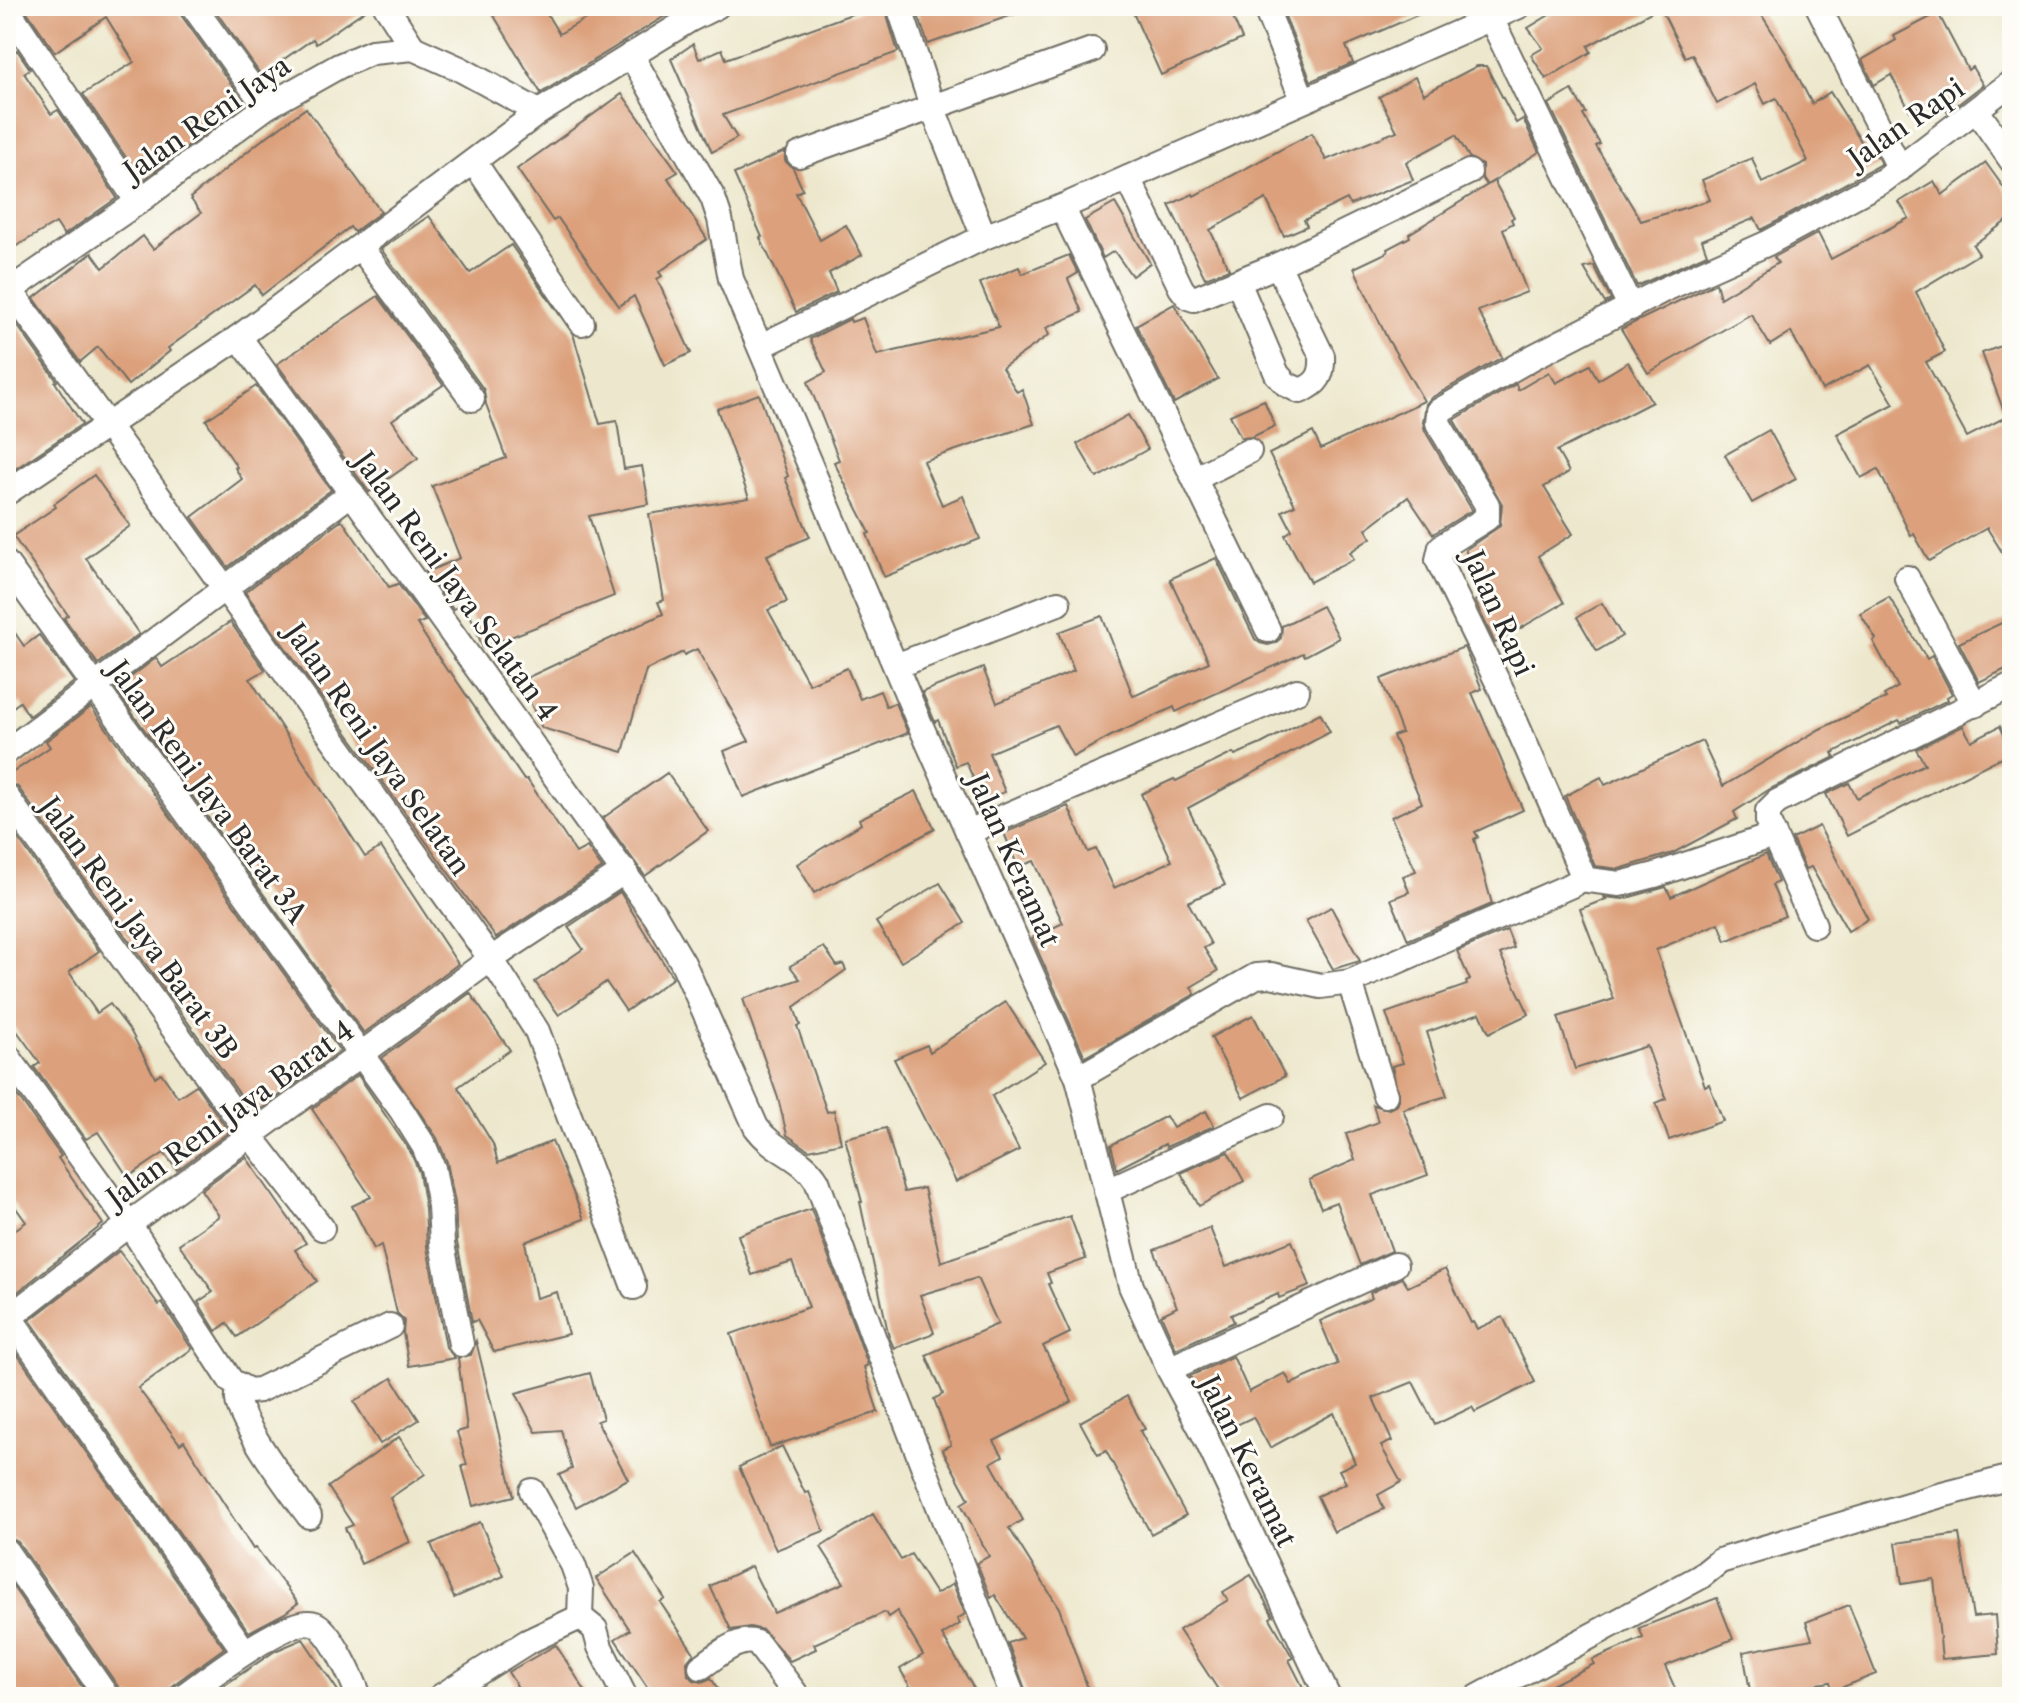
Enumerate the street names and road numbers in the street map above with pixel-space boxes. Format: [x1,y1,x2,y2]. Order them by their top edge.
street label: Jalan Reni Jaya [114,48,297,190]
street label: Jalan Rapi [1838,71,1970,177]
street label: Jalan Reni Jaya Selatan 4 [345,442,565,727]
street label: Jalan Rapi [1455,541,1542,681]
street label: Jalan Reni Jaya Selatan [276,613,478,882]
street label: Jalan Reni Jaya Barat 3A [99,651,316,931]
street label: Jalan Keramat [959,764,1067,952]
street label: Jalan Reni Jaya Barat 3B [30,787,245,1066]
street label: Jalan Reni Jaya Barat 4 [97,1013,360,1217]
street label: Jalan Keramat [1190,1366,1304,1552]

